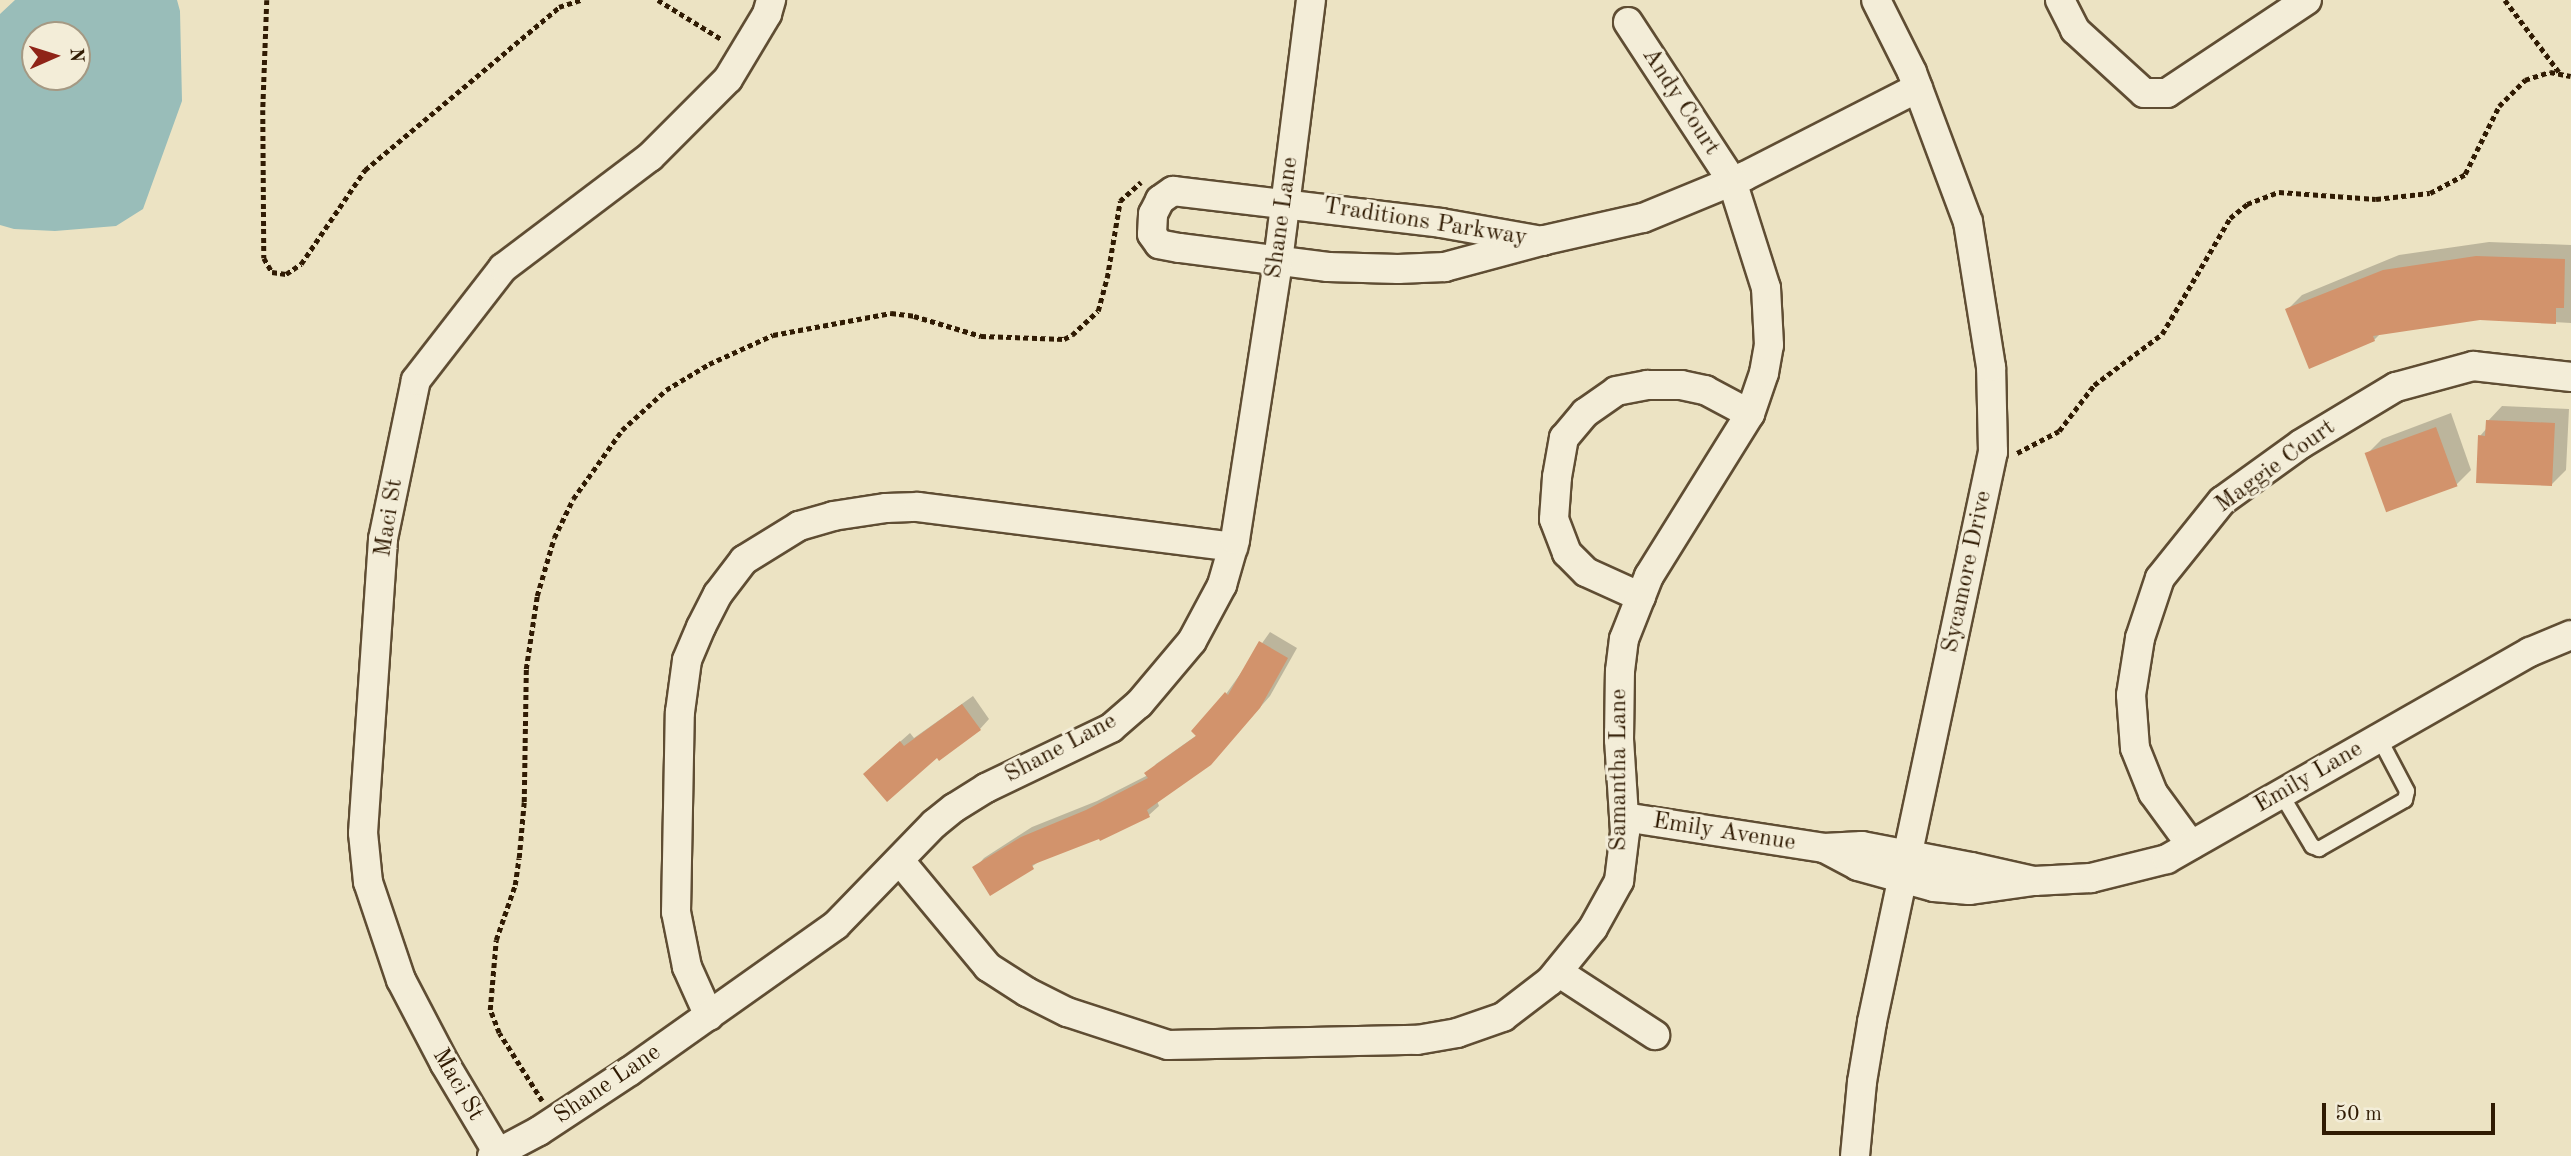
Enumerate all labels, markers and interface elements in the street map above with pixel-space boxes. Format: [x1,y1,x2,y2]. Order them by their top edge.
north arrow [21,21,91,91]
street label: Andy Court [1635,43,1725,161]
text: N [66,47,85,63]
street label: Shane Lane [1260,155,1306,281]
street label: Traditions Parkway [1321,193,1529,253]
street label: Maggie Court [2210,414,2342,520]
street label: Maci St [370,477,410,559]
street label: Sycamore Drive [1937,488,1999,656]
street label: Samantha Lane [1606,689,1634,851]
street label: Shane Lane [1000,708,1122,790]
street label: Emily Lane [2250,736,2368,820]
street label: Emily Avenue [1651,807,1797,859]
street label: Shane Lane [549,1039,667,1131]
street label: Maci St [425,1044,489,1126]
scale bar [2326,1090,2499,1134]
text: 50 m [2335,1104,2382,1125]

